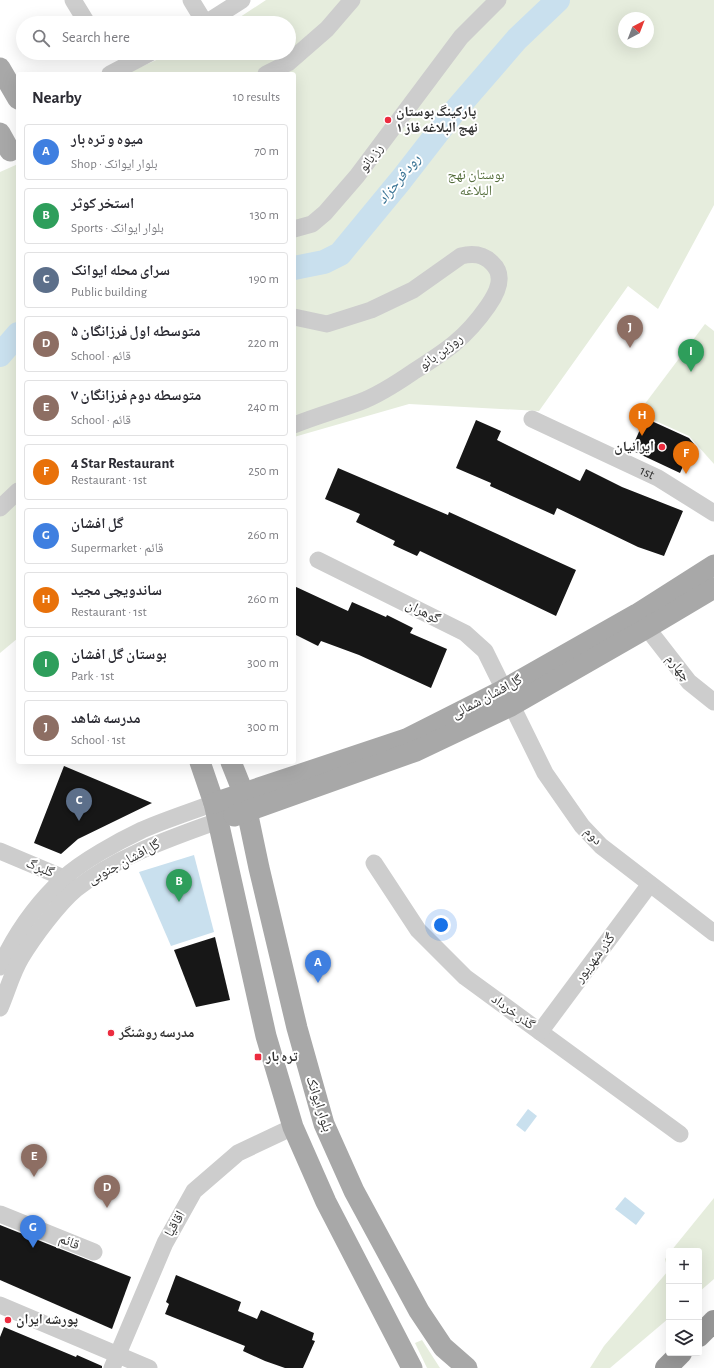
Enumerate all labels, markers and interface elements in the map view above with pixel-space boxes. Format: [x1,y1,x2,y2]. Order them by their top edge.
north arrow [618,12,654,48]
search box [16,16,296,60]
icon: search [30,27,52,49]
text: Search here [62,30,130,45]
text: Nearby [32,89,82,106]
text: 10 results [233,91,280,104]
place label: پارکینگ بوستان نهج البلاغه فاز ۱ [396,104,478,136]
marker: پارکینگ بوستان نهج البلاغه فاز ۱ [383,115,393,125]
text: میوه و تره بار [71,132,143,147]
street label: رز بانو [356,141,387,175]
text: A [42,145,50,158]
text: 70 m [254,145,279,158]
water label: رود فرحزاد [375,151,424,207]
text: Shop · بلوار ایوانک [71,158,158,171]
park label: بوستان نهج البلاغه [447,168,505,198]
text: استخر کوثر [71,196,134,211]
text: B [42,209,50,222]
text: 130 m [250,209,279,222]
text: Sports · بلوار ایوانک [71,222,164,235]
text: سرای محله ایوانک [71,263,170,278]
text: C [43,273,49,286]
text: 190 m [249,273,279,286]
text: Public building [71,286,147,299]
pin: J [617,315,643,348]
text: متوسطه اول فرزانگان ۵ [71,324,201,339]
street label: روژین بانو [417,331,466,374]
text: D [42,337,50,350]
text: 220 m [248,337,279,350]
pin: I [678,339,704,372]
text: School · قائم [71,350,131,363]
text: متوسطه دوم فرزانگان ۷ [71,388,201,403]
text: E [43,401,49,414]
text: 240 m [247,401,279,414]
pin: H [629,403,655,436]
text: School · قائم [71,414,131,427]
place label: ایرانیان [614,440,654,455]
pin: F [673,441,699,474]
marker: ایرانیان [657,442,667,452]
text: 4 Star Restaurant [71,456,174,471]
street label: 1st [637,463,657,482]
text: F [43,465,49,478]
text: 250 m [248,465,279,478]
text: Restaurant · 1st [71,474,147,487]
text: گل افشان [71,516,124,531]
text: G [42,529,50,542]
text: 260 m [248,529,279,542]
text: Supermarket · قائم [71,542,163,555]
text: ساندویچی مجید [71,583,162,598]
text: H [41,593,51,606]
text: 260 m [248,593,279,606]
street label: گوهران [403,597,443,628]
text: Restaurant · 1st [71,606,147,619]
text: بوستان گل افشان [71,647,167,662]
street label: چهارم [662,652,693,685]
text: I [44,657,48,670]
text: 300 m [247,657,279,670]
text: Park · 1st [71,670,114,683]
street label: گل‌افشان شمالی [449,672,525,722]
text: مدرسه شاهد [71,711,141,726]
text: J [44,721,48,734]
text: 300 m [247,721,279,734]
text: School · 1st [71,734,125,747]
pin: C [66,788,92,821]
street label: دوم [580,824,605,849]
street label: گل‌افشان جنوبی [86,837,163,888]
street label: گلبرگ [24,856,56,881]
pin: B [166,869,192,902]
your location [431,915,451,935]
street label: گذر شهریور [572,931,619,986]
pin: A [305,950,331,983]
street label: گذر خرداد [488,992,537,1033]
place label: مدرسه روشنگر [118,1025,194,1040]
marker: مدرسه روشنگر [106,1028,116,1038]
place label: تره بار [265,1050,298,1065]
marker: تره بار [253,1052,263,1062]
street label: بلوار ایوانک [302,1074,335,1134]
pin: E [21,1144,47,1177]
pin: D [94,1175,120,1208]
street label: اقاقیا [162,1209,188,1239]
pin: G [20,1215,46,1248]
street label: قائم [56,1232,81,1254]
map controls [666,1248,702,1356]
button: + [666,1248,702,1284]
button: − [666,1284,702,1320]
place label: پورشه ایران [16,1313,78,1328]
marker: پورشه ایران [3,1315,13,1325]
button: layers [666,1320,702,1356]

